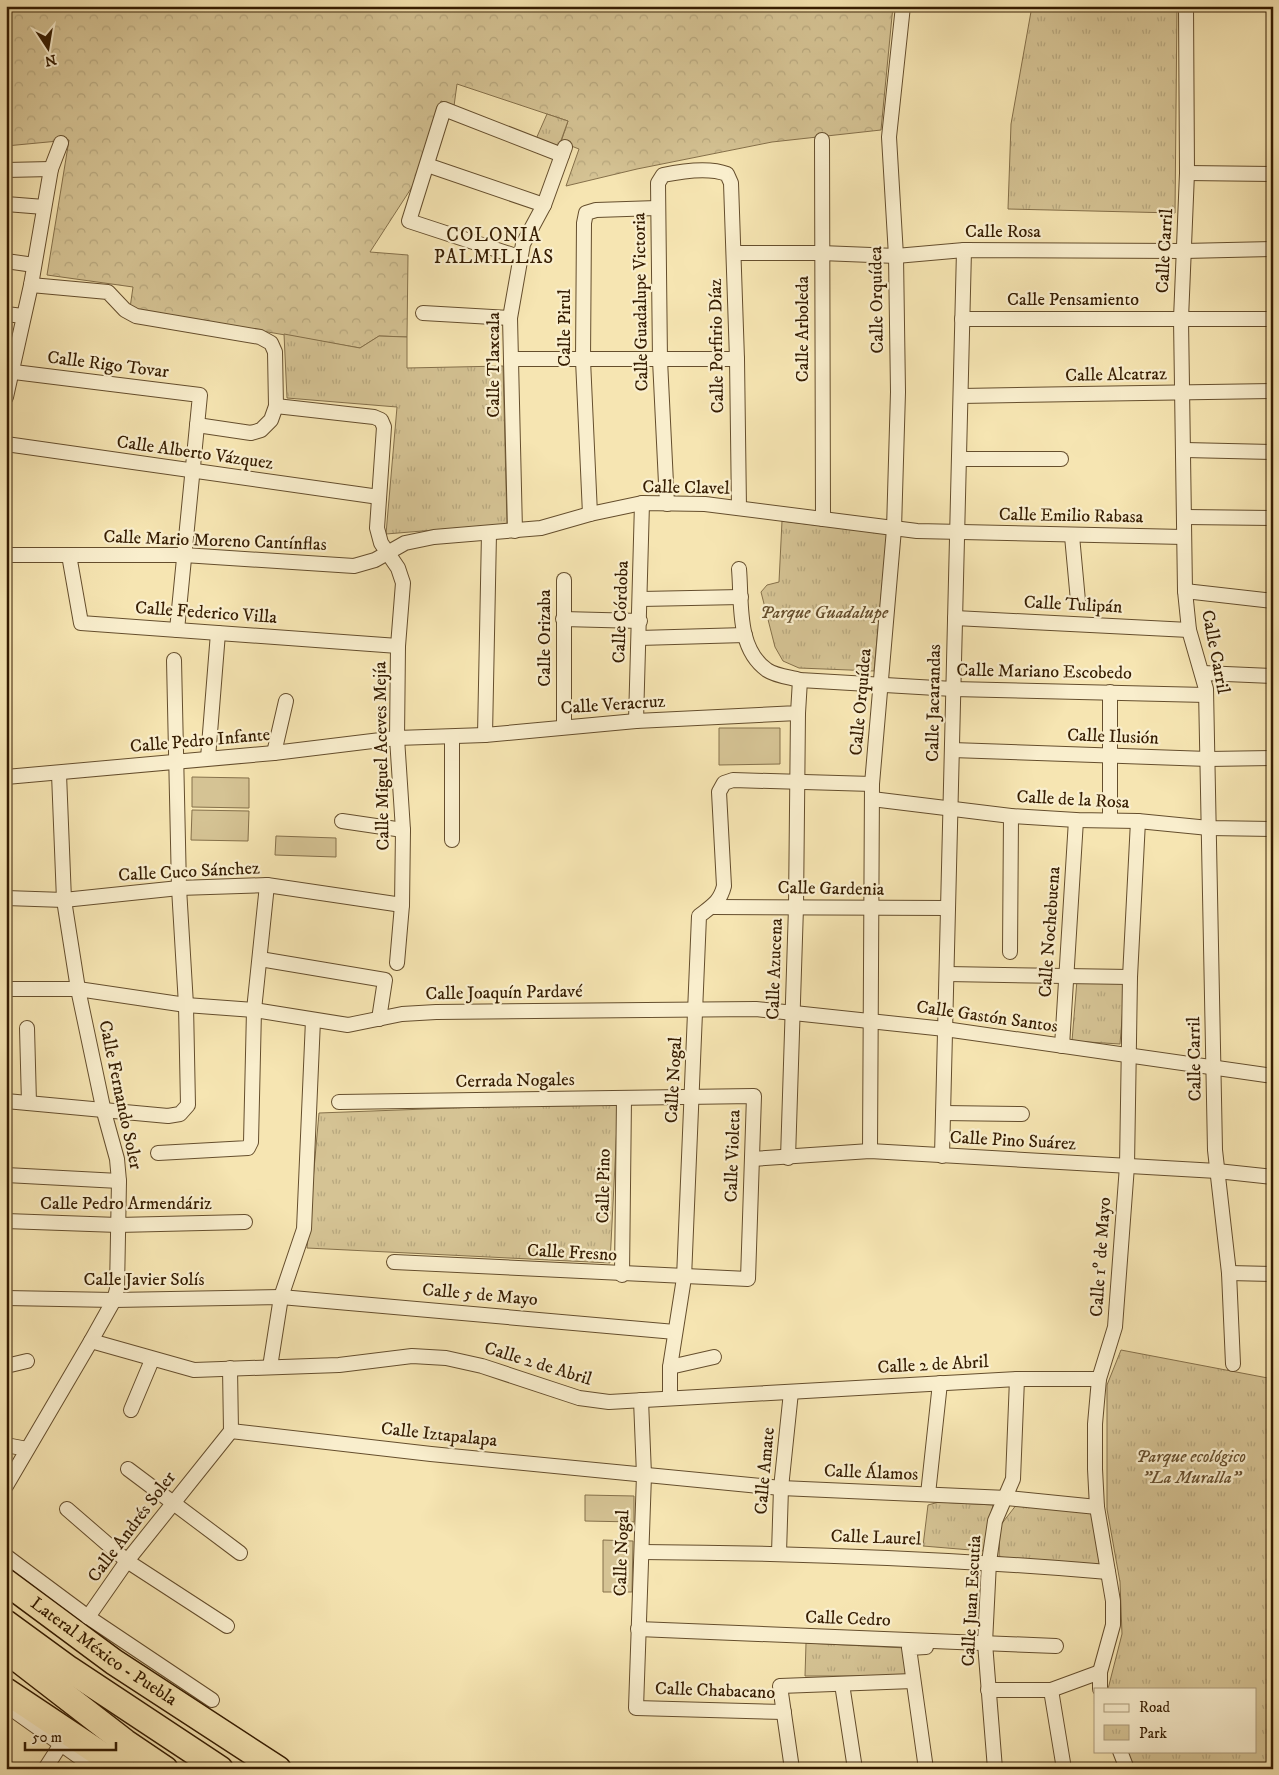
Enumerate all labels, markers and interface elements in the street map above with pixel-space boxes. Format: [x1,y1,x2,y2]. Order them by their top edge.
north arrow [22,22,72,72]
text: N [43,50,58,70]
street label: Calle Carril [1152,208,1178,294]
street label: Calle Guadalupe Victoria [628,212,654,392]
street label: Calle Rosa [965,221,1041,243]
district label: COLONIA PALMILLAS [434,224,554,269]
street label: Calle Orquídea [865,246,889,354]
street label: Calle Arboleda [792,275,814,382]
street label: Calle Porfirio Díaz [705,278,729,414]
street label: Calle Pirul [554,289,576,367]
street label: Calle Pensamiento [1007,289,1139,311]
street label: Calle Tlaxcala [483,312,505,418]
street label: Calle Rigo Tovar [46,347,170,383]
street label: Calle Alcatraz [1065,363,1167,387]
street label: Calle Alberto Vázquez [115,431,275,475]
street label: Calle Clavel [642,476,730,500]
street label: Calle Emilio Rabasa [999,504,1144,528]
street label: Calle Mario Moreno Cantínflas [103,526,327,556]
street label: Calle Córdoba [608,560,634,664]
street label: Calle Orizaba [534,589,556,687]
street label: Calle Tulipán [1023,591,1124,619]
street label: Calle Federico Villa [134,597,278,629]
park label: Parque Guadalupe [760,602,889,624]
street label: Calle Carril [1196,608,1234,696]
street label: Calle Jacarandas [922,644,946,762]
street label: Calle Orquídea [845,647,877,756]
street label: Calle Mariano Escobedo [956,659,1132,685]
street label: Calle Miguel Aceves Mejía [369,661,395,851]
street label: Calle Veracruz [560,690,666,720]
street label: Calle Pedro Infante [129,724,271,758]
street label: Calle Ilusión [1067,724,1160,750]
street label: Calle de la Rosa [1016,786,1130,814]
street label: Calle Cuco Sánchez [118,857,260,887]
street label: Calle Nochebuena [1034,866,1066,998]
street label: Calle Gardenia [777,877,885,901]
street label: Calle Azucena [762,917,788,1020]
street label: Calle Joaquín Pardavé [425,981,583,1005]
street label: Calle Gastón Santos [915,996,1059,1038]
street label: Calle Carril [1183,1016,1207,1102]
street label: Calle Fernando Soler [93,1018,147,1172]
street label: Calle Nogal [661,1036,687,1124]
street label: Cerrada Nogales [455,1069,575,1093]
street label: Calle Violeta [720,1109,746,1203]
street label: Calle Pino Suárez [949,1127,1077,1155]
street label: Calle Pino [592,1148,616,1224]
street label: Calle Pedro Armendáriz [40,1193,212,1215]
street label: Calle 1º de Mayo [1086,1196,1116,1318]
street label: Calle Fresno [526,1240,618,1266]
street label: Calle Javier Solís [84,1269,204,1291]
street label: Calle 5 de Mayo [421,1279,539,1311]
street label: Calle 2 de Abril [482,1337,595,1391]
street label: Calle 2 de Abril [877,1351,990,1379]
street label: Calle Iztapalapa [380,1418,499,1452]
street label: Calle Amate [750,1426,780,1516]
park label: Parque ecológico "La Muralla" [1136,1446,1246,1489]
street label: Calle Álamos [823,1459,919,1486]
street label: Calle Andrés Soler [83,1467,181,1587]
street label: Calle Nogal [609,1509,635,1597]
street label: Calle Laurel [830,1525,922,1551]
street label: Calle Juan Escutia [958,1534,986,1667]
street label: Lateral México - Puebla [26,1593,181,1711]
street label: Calle Cedro [805,1607,891,1631]
street label: Calle Chabacano [654,1678,776,1704]
legend [1094,1688,1256,1752]
text: Road [1139,1698,1171,1717]
scale bar [25,1720,116,1752]
text: Park [1139,1724,1168,1743]
text: 50 m [32,1728,62,1747]

